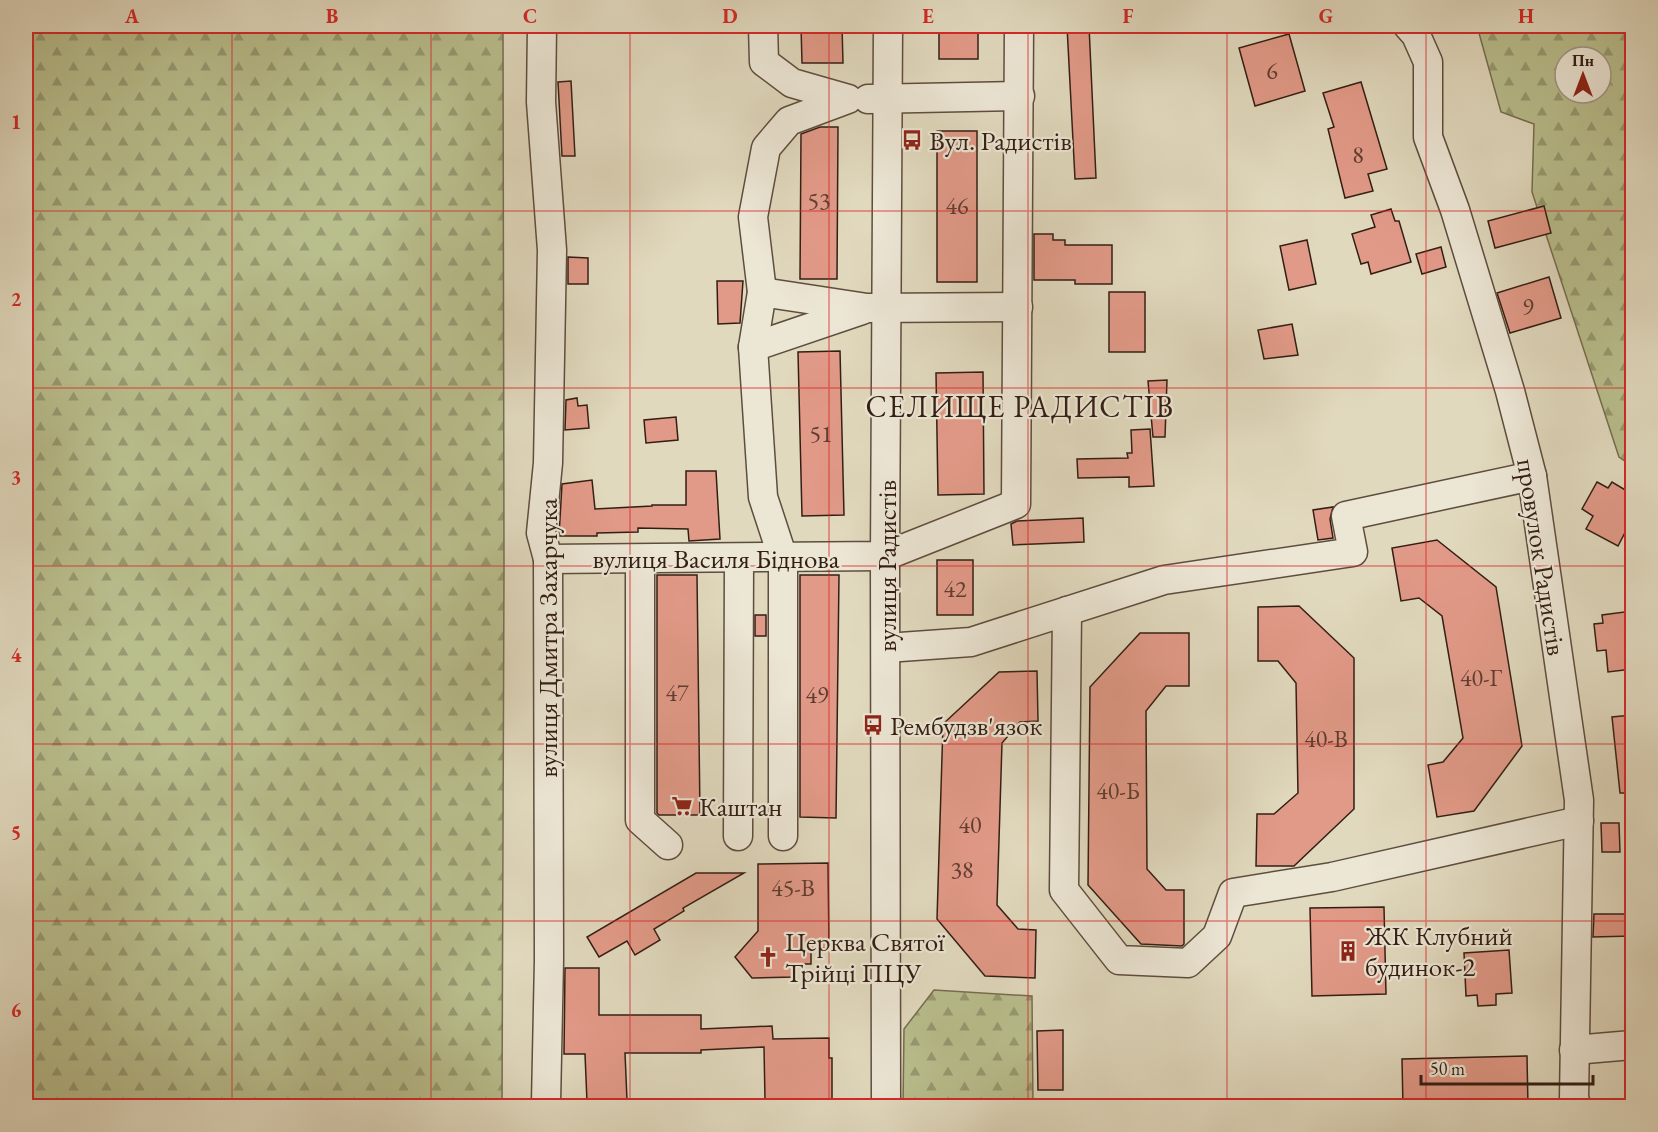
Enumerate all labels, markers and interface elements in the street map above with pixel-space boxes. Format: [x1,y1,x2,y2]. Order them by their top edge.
text: A [124,3,140,29]
text: B [326,3,338,29]
text: C [523,3,537,29]
text: D [722,3,738,29]
text: E [922,3,934,29]
text: F [1123,3,1134,29]
text: G [1319,3,1333,29]
text: H [1518,3,1534,29]
north arrow [1553,45,1613,105]
text: Пн [1572,50,1594,71]
house number: 6 [1266,55,1278,86]
text: 1 [11,109,21,135]
place label: Вул. Радистів [929,123,1072,158]
bus stop icon: Вул. Радистів [900,128,924,152]
house number: 8 [1352,139,1364,170]
house number: 53 [807,185,831,216]
house number: 46 [945,190,969,221]
text: 2 [11,286,22,312]
house number: 9 [1522,291,1534,322]
district label: СЕЛИЩЕ РАДИСТІВ [865,387,1175,426]
house number: 51 [809,418,833,449]
street label: провулок Радистів [1509,456,1575,658]
text: 3 [11,464,21,490]
street label: вулиця Радистів [869,480,904,652]
street label: вулиця Дмитра Захарчука [530,498,565,778]
street label: вулиця Василя Біднова [592,541,840,576]
house number: 42 [943,573,967,604]
text: 4 [11,642,22,668]
house number: 40-Г [1460,662,1503,693]
house number: 47 [665,677,689,708]
house number: 49 [805,679,829,710]
place label: Рембудзв'язок [890,708,1042,743]
bus stop icon: Рембудзв'язок [861,713,885,737]
house number: 40-В [1304,723,1348,754]
house number: 40-Б [1096,775,1140,806]
place label: Каштан [699,789,782,824]
supermarket icon: Каштан [670,794,694,818]
house number: 40 [958,809,982,840]
text: 5 [11,819,21,845]
house number: 38 [950,854,974,885]
house number: 45-В [771,872,815,903]
place label: ЖК Клубний будинок-2 [1364,918,1513,984]
place label: Церква Святої Трійці ПЦУ [785,924,946,990]
building icon: ЖК Клубний будинок-2 [1336,939,1360,963]
church icon: Церква Святої Трійці ПЦУ [756,945,780,969]
text: 6 [11,997,22,1023]
scale bar [1421,1048,1594,1086]
text: 50 m [1430,1057,1465,1080]

